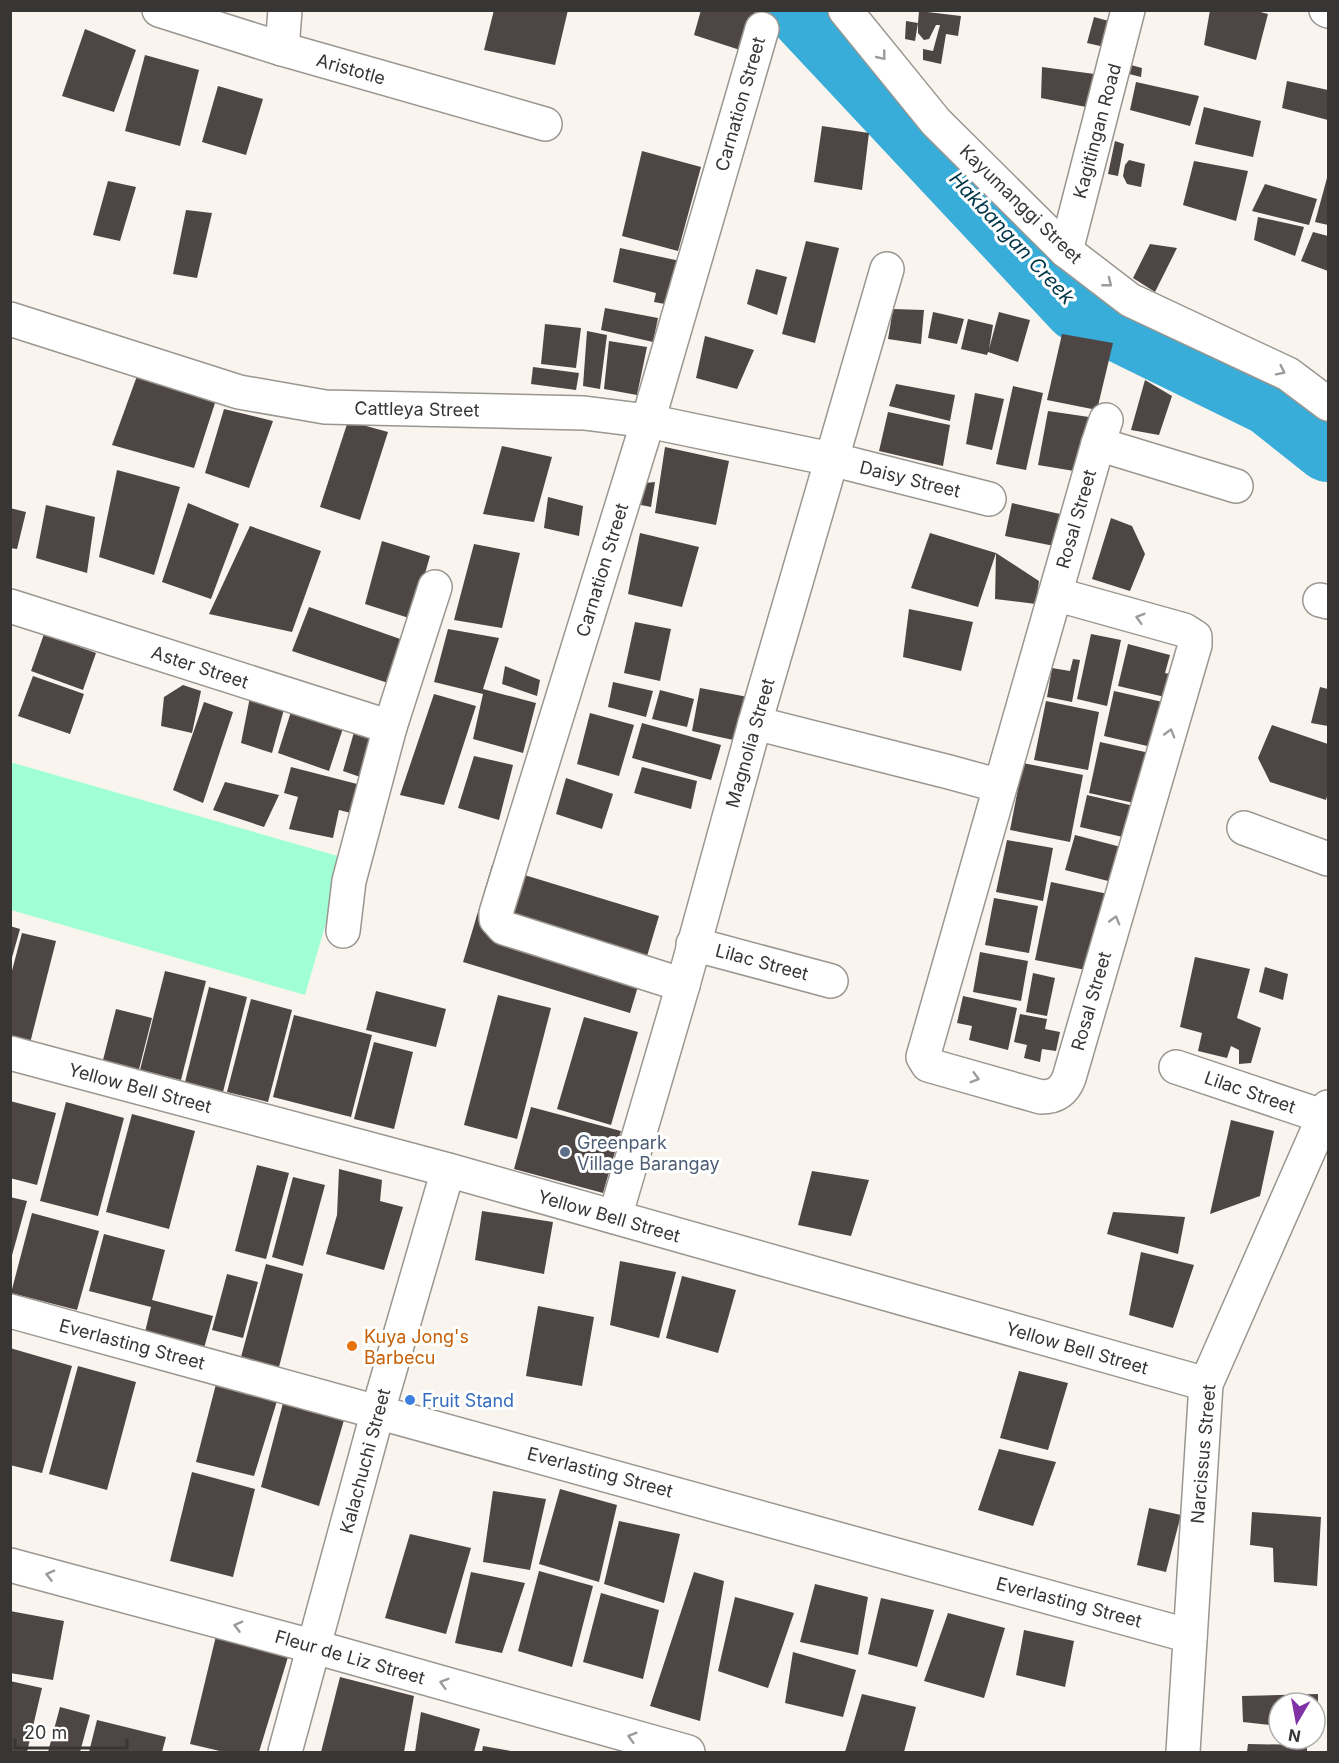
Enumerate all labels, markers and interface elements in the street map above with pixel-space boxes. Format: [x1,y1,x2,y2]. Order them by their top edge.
street label: Carnation Street [711,34,769,174]
street label: Aristotle [314,49,388,89]
one-way arrow [875,49,886,60]
street label: Kagitingan Road [1069,61,1125,201]
street label: Kayumanggi Street [956,140,1086,268]
water label: Hakbangan Creek [944,167,1080,310]
one-way arrow [1101,276,1112,287]
one-way arrow [1275,364,1285,375]
street label: Cattleya Street [354,397,480,421]
street label: Daisy Street [858,456,963,502]
street label: Rosal Street [1052,467,1100,571]
street label: Carnation Street [572,501,632,639]
one-way arrow [1135,613,1146,625]
street label: Aster Street [149,641,251,693]
street label: Magnolia Street [722,676,779,810]
one-way arrow [1163,728,1176,738]
one-way arrow [1108,915,1120,926]
street label: Lilac Street [713,940,811,984]
street label: Rosal Street [1067,949,1115,1053]
street label: Yellow Bell Street [66,1059,214,1117]
street label: Lilac Street [1202,1067,1298,1117]
one-way arrow [970,1071,980,1083]
place label: Greenpark Village Barangay [577,1132,720,1174]
marker: Greenpark Village Barangay [558,1145,572,1159]
street label: Yellow Bell Street [535,1186,683,1246]
street label: Everlasting Street [57,1314,207,1374]
street label: Yellow Bell Street [1003,1318,1151,1378]
place label: Kuya Jong's Barbecu [364,1326,469,1368]
marker: Kuya Jong's Barbecu [345,1339,359,1353]
street label: Narcissus Street [1186,1383,1220,1525]
street label: Kalachuchi Street [336,1386,395,1536]
place label: Fruit Stand [422,1390,514,1411]
marker: Fruit Stand [403,1393,417,1407]
street label: Everlasting Street [525,1442,675,1502]
one-way arrow [45,1570,55,1583]
street label: Everlasting Street [994,1572,1144,1632]
one-way arrow [233,1621,244,1633]
street label: Fleur de Liz Street [273,1626,427,1688]
one-way arrow [439,1678,450,1690]
north arrow [1267,1691,1327,1751]
scale bar [15,1712,128,1750]
text: 20 m [24,1722,67,1743]
text: N [1287,1725,1302,1747]
one-way arrow [627,1731,637,1744]

